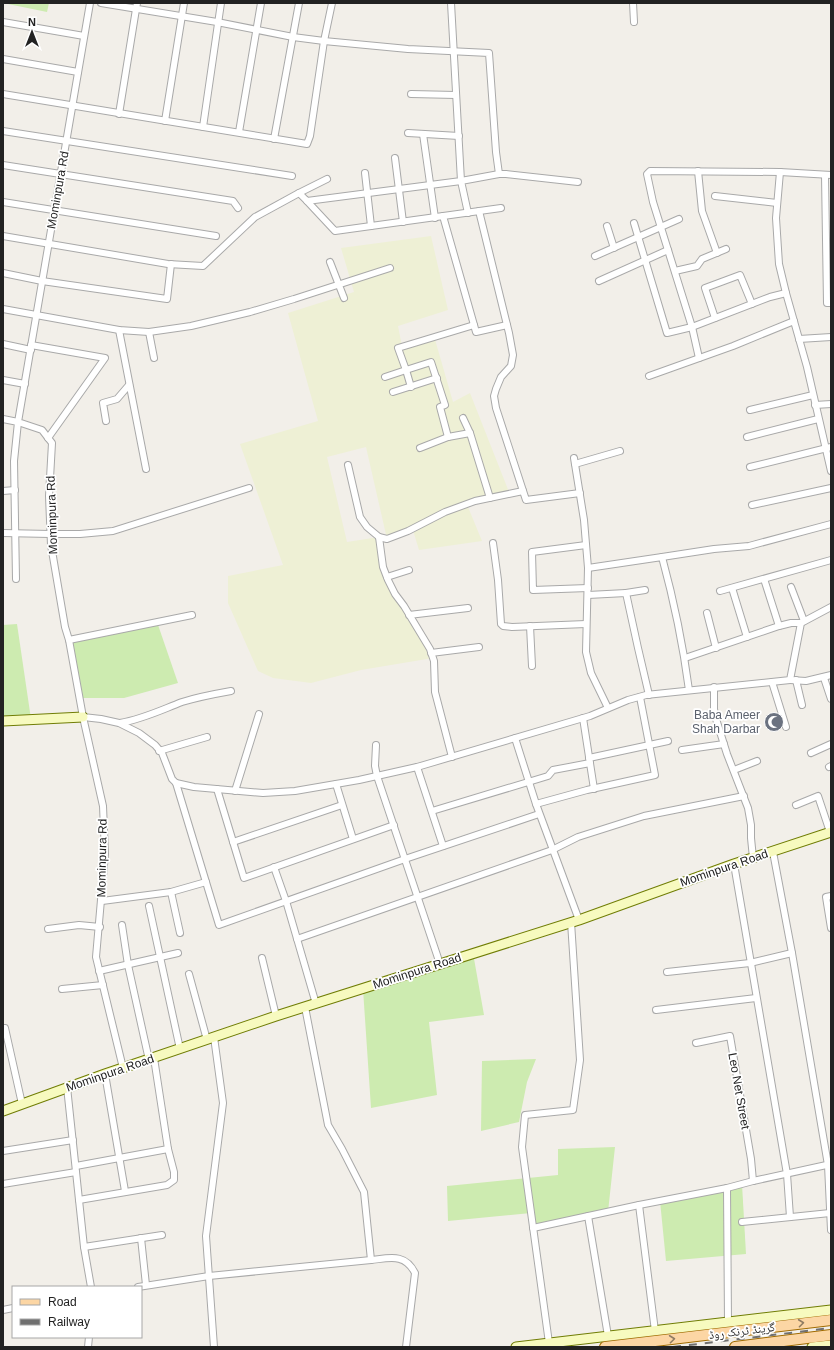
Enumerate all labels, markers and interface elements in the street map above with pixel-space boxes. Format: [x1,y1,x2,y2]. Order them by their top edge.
north arrow [12,12,52,52]
text: N [28,16,36,28]
street label: Mominpura Rd [44,150,72,230]
street label: Mominpura Rd [44,475,60,555]
place label: Baba Ameer Shah Darbar [692,708,760,736]
mosque icon: Baba Ameer Shah Darbar [763,711,785,733]
street label: Mominpura Rd [94,819,110,897]
street label: Mominpura Road [678,846,770,890]
street label: Mominpura Road [371,950,463,992]
street label: Mominpura Road [64,1051,156,1095]
street label: Leo Net Street [725,1052,753,1131]
legend [12,1286,142,1338]
text: Road [48,1295,77,1309]
text: Railway [48,1315,90,1329]
one-way arrow [798,1319,804,1328]
street label: گرینڈ ٹرنک روڈ [708,1320,776,1342]
one-way arrow [669,1335,675,1344]

